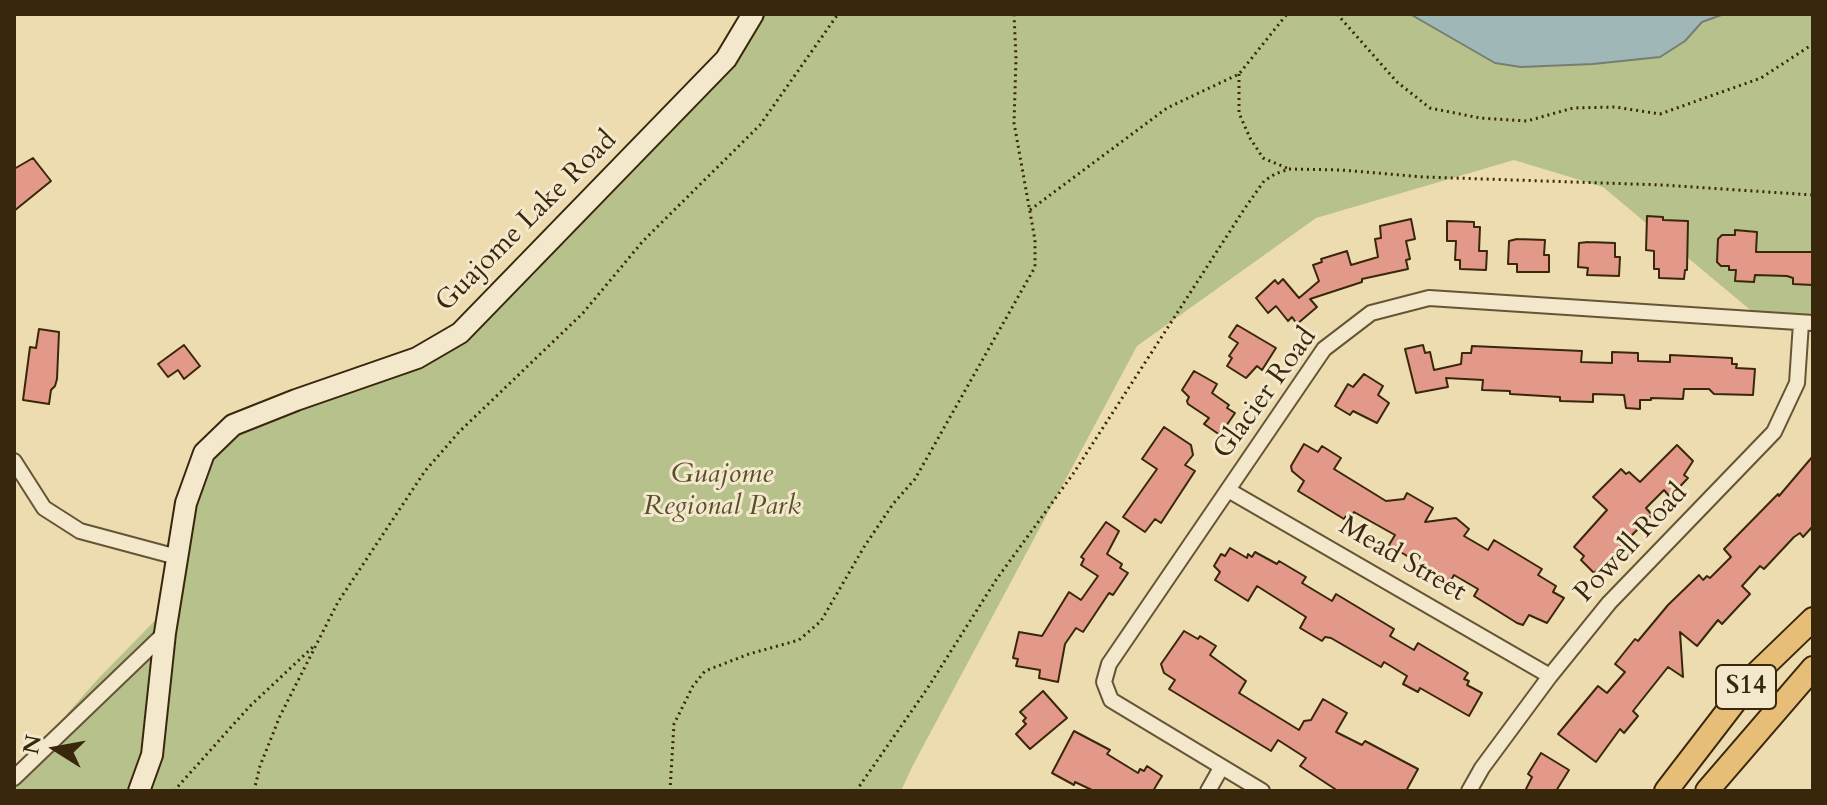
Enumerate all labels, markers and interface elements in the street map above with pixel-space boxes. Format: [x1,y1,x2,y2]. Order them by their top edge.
street label: Guajome Lake Road [429,124,625,320]
street label: Glacier Road [1207,322,1325,466]
park label: Guajome Regional Park [643,459,801,525]
street label: Powell Road [1569,478,1695,610]
street label: Mead Street [1333,510,1471,610]
road number: S14 [1716,665,1776,709]
north arrow [16,709,96,789]
text: N [16,732,49,757]

